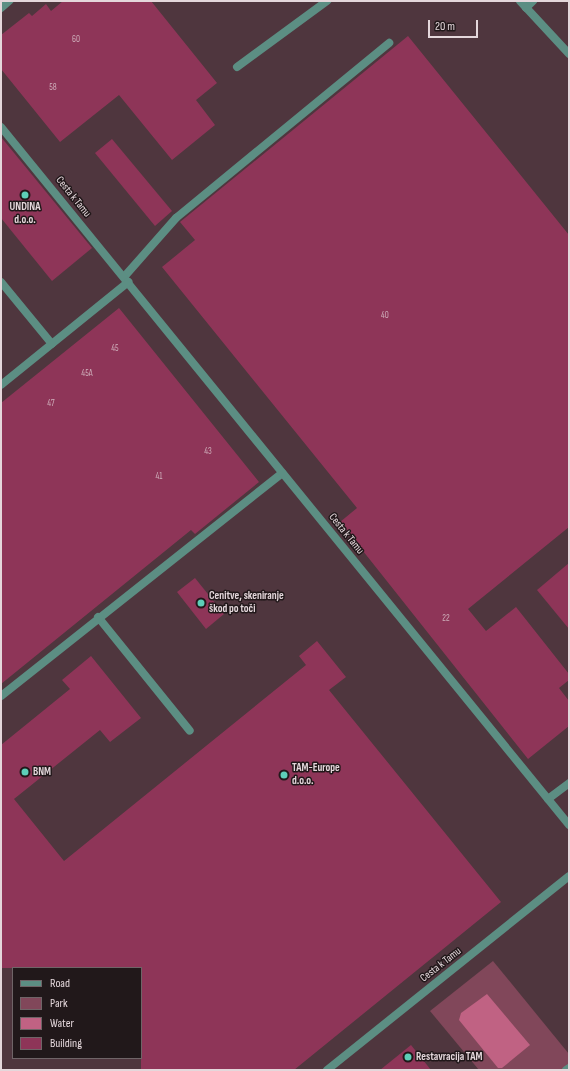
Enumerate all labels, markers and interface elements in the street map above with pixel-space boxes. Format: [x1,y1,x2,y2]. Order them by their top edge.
scale bar [430,12,480,38]
text: 20 m [435,19,455,34]
house number: 60 [72,35,80,45]
house number: 58 [49,83,57,93]
street label: Cesta k Tamu [53,174,93,220]
marker: UNDINA d.o.o. [20,190,30,200]
place label: UNDINA d.o.o. [10,201,40,227]
house number: 40 [381,311,389,321]
house number: 45 [111,344,119,354]
house number: 45A [81,369,93,379]
house number: 47 [47,399,55,409]
house number: 43 [204,447,212,457]
house number: 41 [156,472,162,482]
street label: Cesta k Tamu [326,511,366,557]
place label: Cenitve, skeniranje škod po toči [209,590,284,616]
marker: Cenitve, skeniranje škod po toči [196,598,206,608]
house number: 22 [442,614,450,624]
place label: TAM-Europe d.o.o. [292,762,340,788]
place label: BNM [33,765,51,779]
marker: BNM [20,767,30,777]
marker: TAM-Europe d.o.o. [279,770,289,780]
street label: Cesta k Tamu [418,945,464,985]
legend [12,967,142,1059]
text: Road [50,976,70,991]
text: Park [50,996,68,1011]
text: Water [50,1016,74,1031]
text: Building [50,1036,82,1051]
place label: Restavracija TAM [416,1050,482,1064]
marker: Restavracija TAM [403,1052,413,1062]

